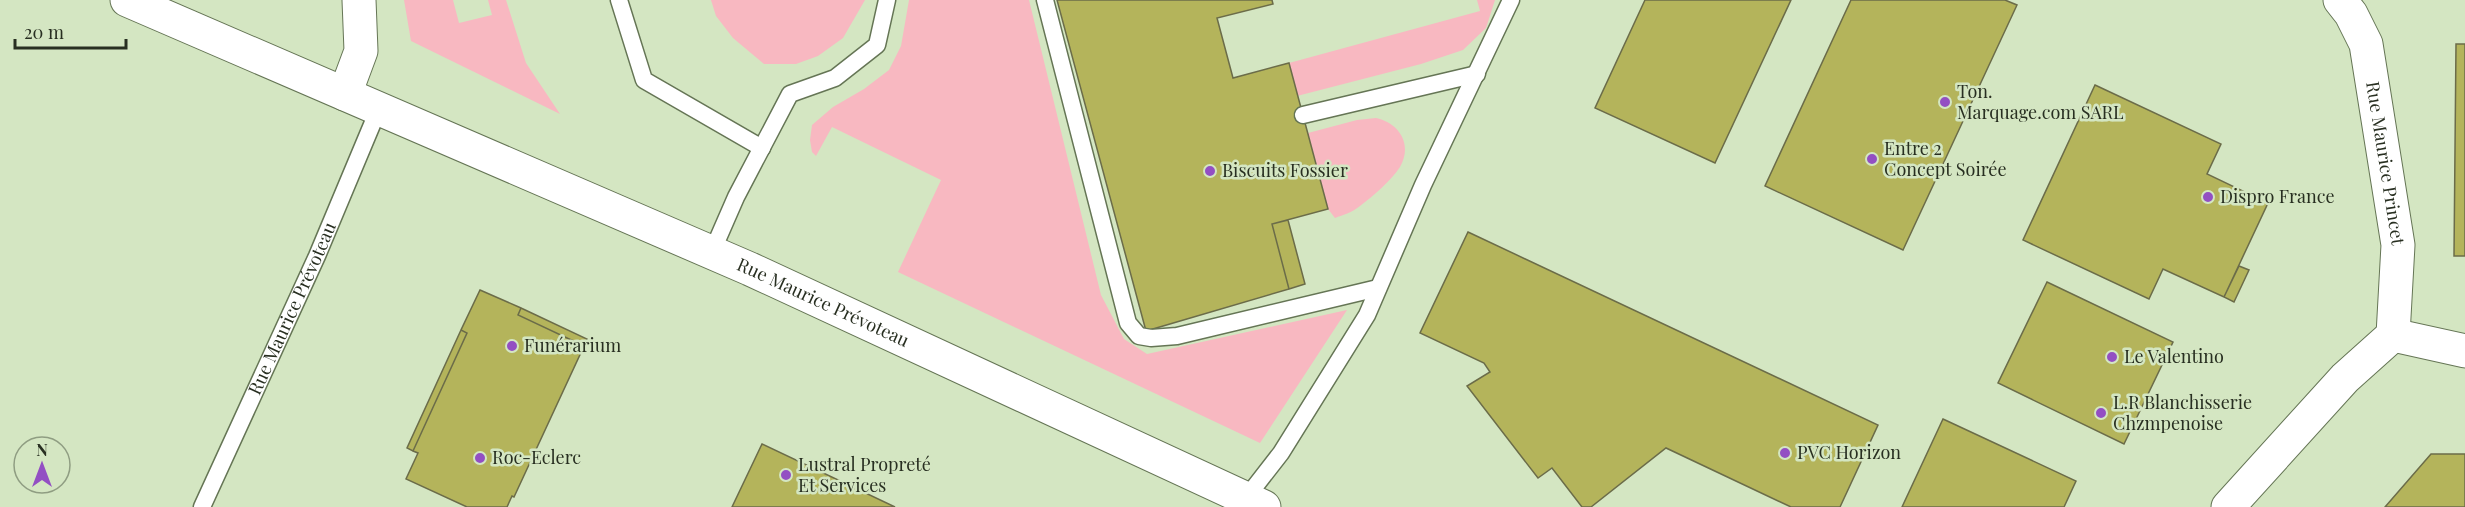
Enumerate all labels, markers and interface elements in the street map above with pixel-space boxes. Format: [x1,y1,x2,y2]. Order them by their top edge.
scale bar [15,12,126,50]
text: 20 m [24,20,64,44]
place label: Ton. Marquage.com SARL [1957,79,2124,124]
street label: Rue Maurice Princet [2361,80,2411,247]
marker: Ton. Marquage.com SARL [1938,95,1952,109]
place label: Entre 2 Concept Soirée [1884,136,2007,181]
marker: Entre 2 Concept Soirée [1865,152,1879,166]
place label: Biscuits Fossier [1222,158,1348,182]
marker: Biscuits Fossier [1203,164,1217,178]
place label: Dispro France [2220,184,2335,208]
marker: Dispro France [2201,190,2215,204]
street label: Rue Maurice Prévoteau [242,218,341,398]
street label: Rue Maurice Prévoteau [734,252,914,352]
place label: Funérarium [524,333,621,357]
marker: Funérarium [505,339,519,353]
place label: Le Valentino [2124,344,2224,368]
marker: Le Valentino [2105,350,2119,364]
place label: L.R Blanchisserie Chzmpenoise [2113,390,2252,435]
marker: L.R Blanchisserie Chzmpenoise [2094,406,2108,420]
north arrow [12,435,72,495]
text: N [36,439,48,460]
place label: PVC Horizon [1797,440,1901,464]
place label: Roc-Eclerc [492,445,581,469]
marker: PVC Horizon [1778,446,1792,460]
marker: Roc-Eclerc [473,451,487,465]
place label: Lustral Propreté Et Services [798,452,931,497]
marker: Lustral Propreté Et Services [779,468,793,482]

